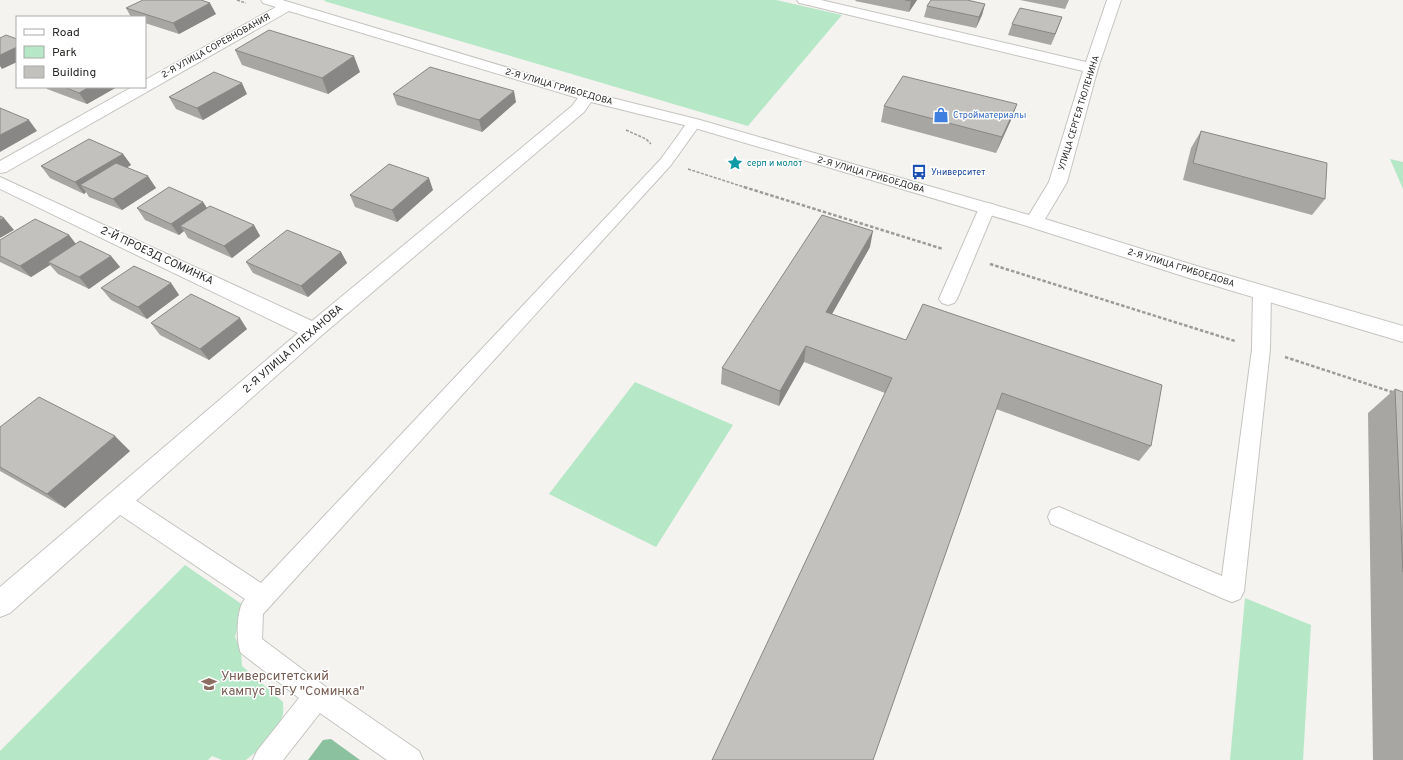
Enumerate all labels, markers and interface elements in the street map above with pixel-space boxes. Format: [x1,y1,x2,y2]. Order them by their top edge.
street label: 2-Я УЛИЦА СОРЕВНОВАНИЯ [160,11,272,81]
legend [16,16,146,88]
text: Road [52,25,80,41]
text: Park [52,45,77,61]
street label: УЛИЦА СЕРГЕЯ ТЮЛЕНИНА [1056,54,1102,172]
text: Building [52,65,96,81]
street label: 2-Я УЛИЦА ГРИБОЕДОВА [504,66,614,108]
shop icon: Стройматериалы [932,106,950,124]
place label: Стройматериалы [953,110,1026,121]
place icon: серп и молот [726,154,744,172]
street label: 2-Я УЛИЦА ГРИБОЕДОВА [816,154,926,196]
place label: серп и молот [747,158,802,169]
bus stop icon: Университет [910,163,928,181]
place label: Университет [931,167,985,178]
street label: 2-Й ПРОЕЗД СОМИНКА [98,223,216,288]
street label: 2-Я УЛИЦА ГРИБОЕДОВА [1126,246,1236,290]
street label: 2-Я УЛИЦА ПЛЕХАНОВА [240,302,346,396]
place label: Университетский кампус ТвГУ "Соминка" [221,669,365,700]
school or university icon: Университетский кампус ТвГУ "Соминка" [200,675,218,693]

